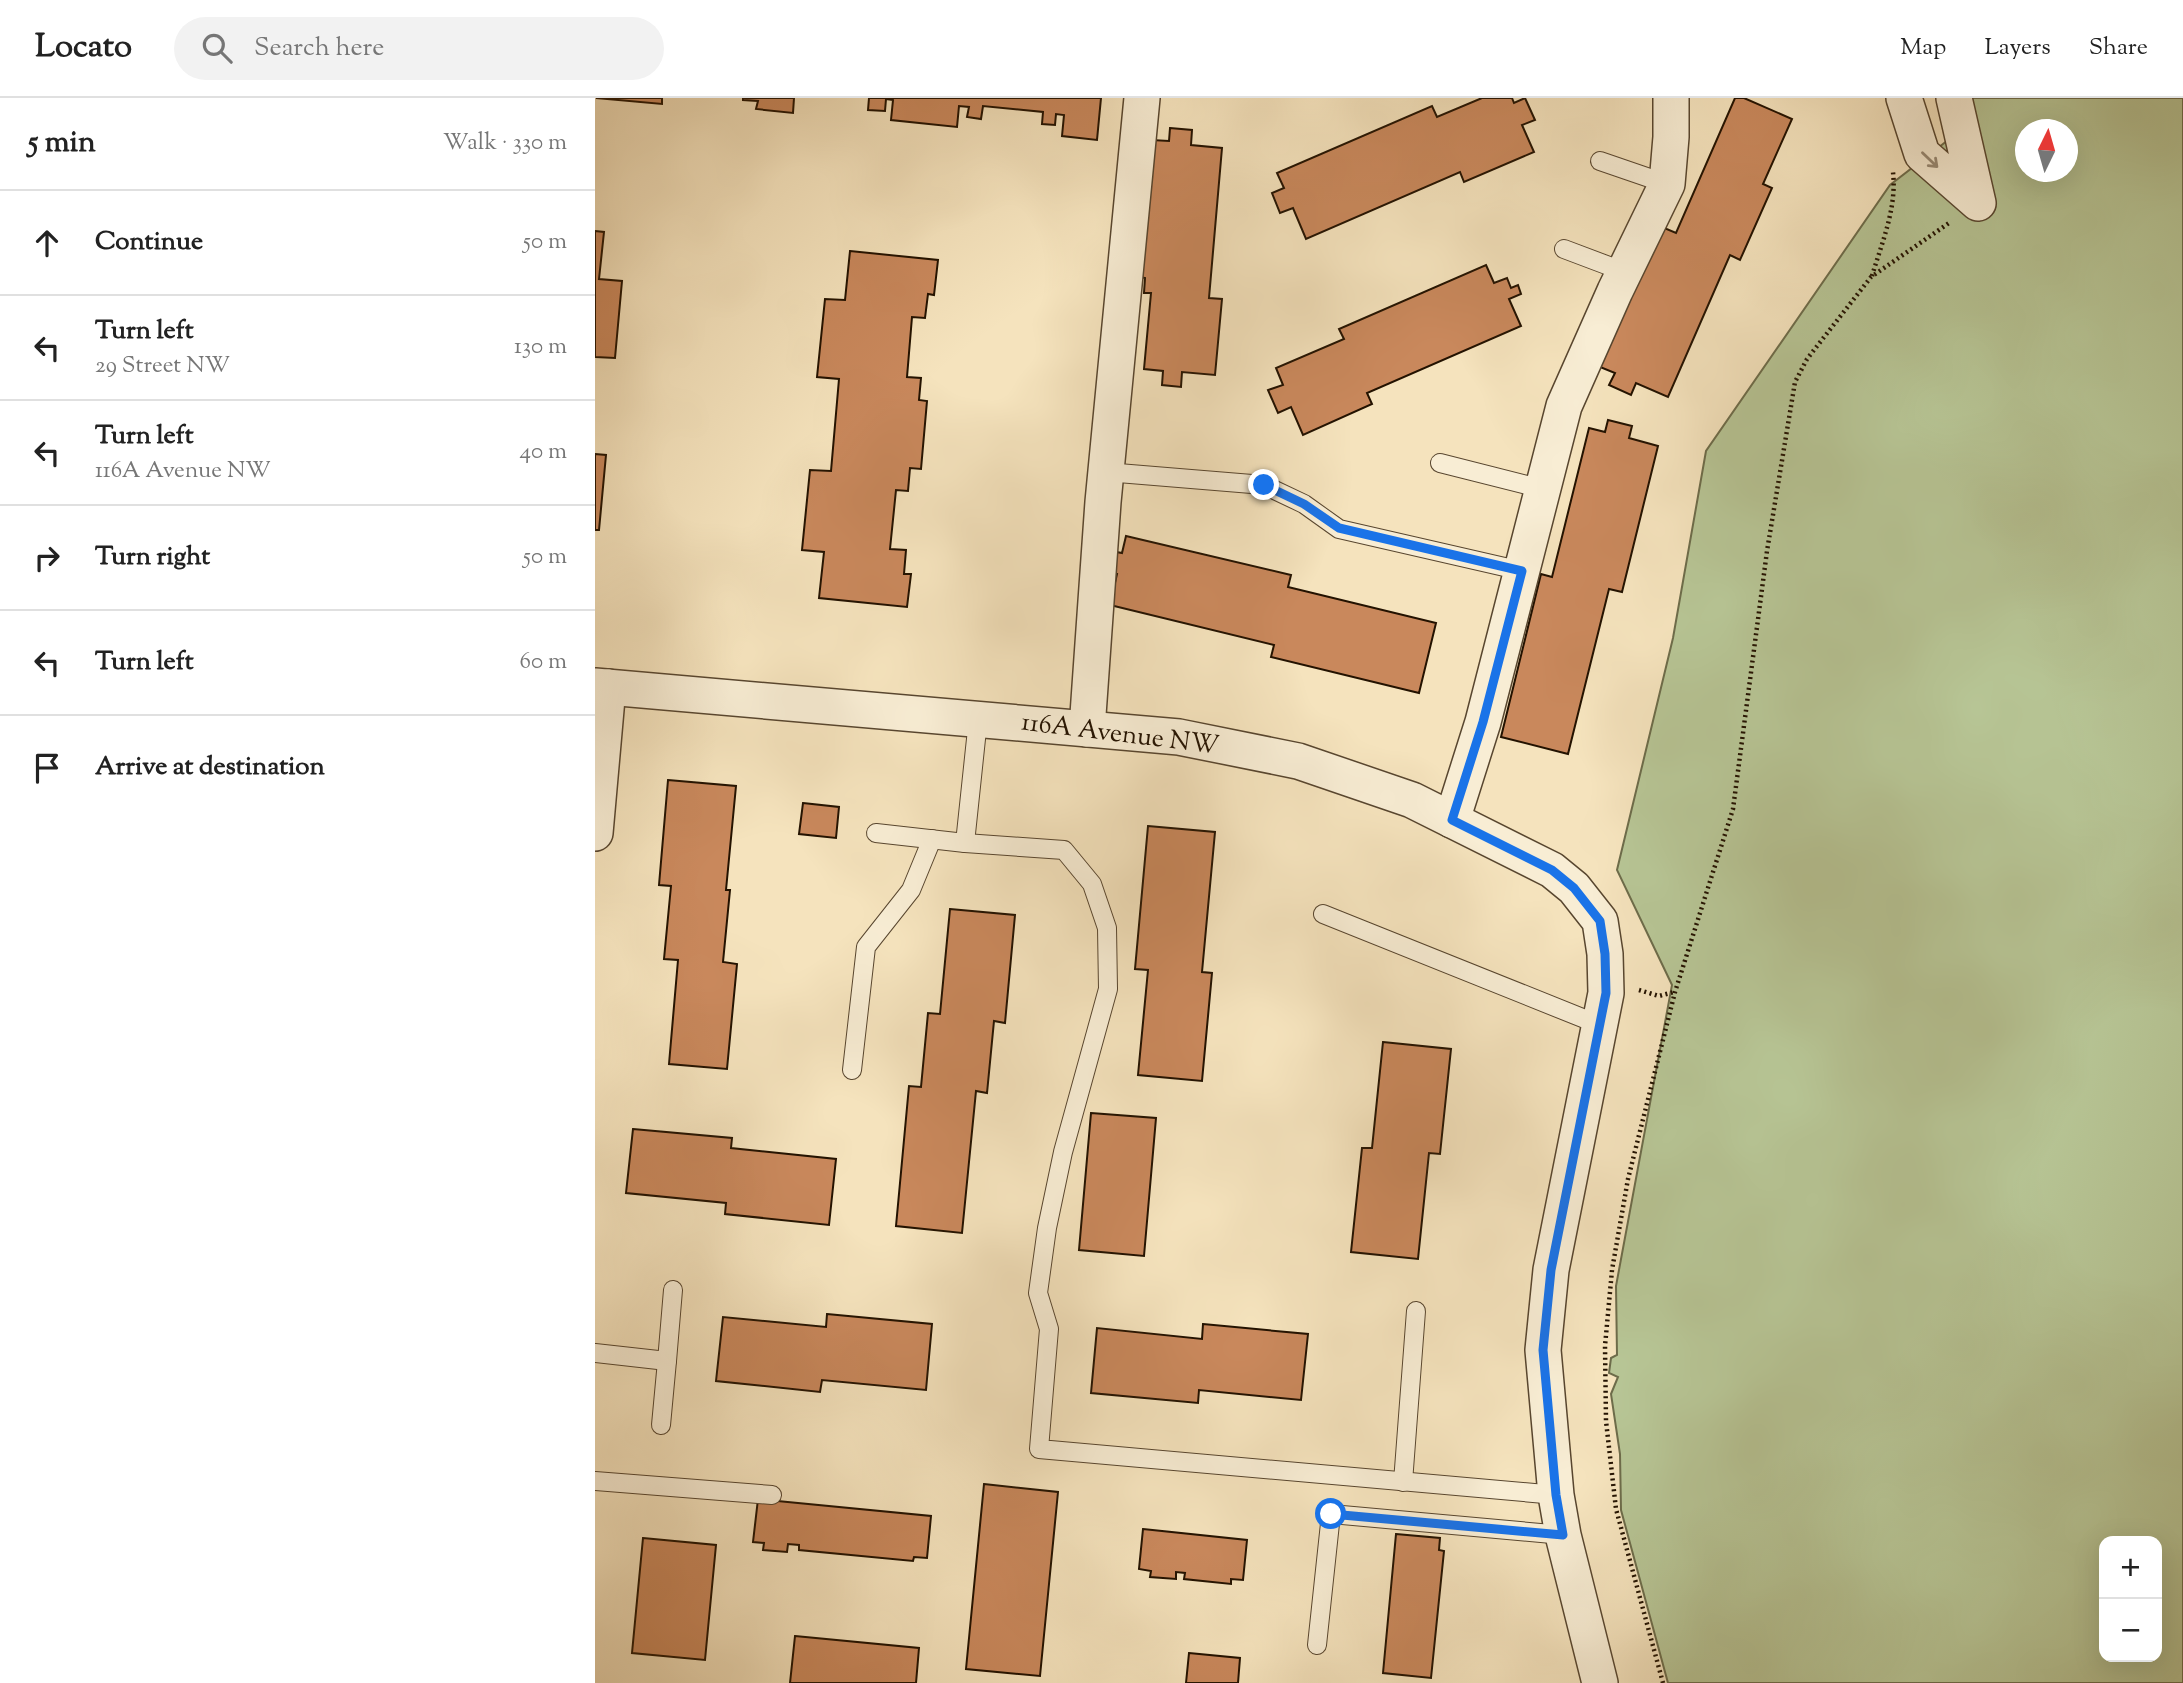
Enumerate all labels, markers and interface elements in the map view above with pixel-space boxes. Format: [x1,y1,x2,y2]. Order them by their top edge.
search box [174,17,664,80]
text: Locato [35,24,132,72]
icon: search [198,29,236,67]
text: Search here [254,30,384,67]
text: Map [1900,31,1946,65]
text: Layers [1984,31,2051,65]
text: Share [2089,31,2148,65]
north arrow [2015,119,2078,182]
text: 5 min [28,122,96,165]
text: Walk · 330 m [443,127,567,160]
one-way arrow [1922,151,1939,168]
icon: ahead [28,224,66,262]
text: Continue [95,224,203,261]
text: 50 m [523,226,567,259]
text: Turn left [95,313,194,350]
icon: left [28,329,66,367]
text: 130 m [514,331,567,364]
text: 29 Street NW [95,350,230,383]
text: Turn left [95,418,194,455]
icon: left [28,434,66,472]
text: 40 m [520,436,567,469]
text: 116A Avenue NW [95,455,271,488]
route end [1248,469,1279,500]
icon: right [28,539,66,577]
text: Turn right [95,539,210,576]
text: 50 m [523,541,567,574]
icon: left [28,644,66,682]
text: Turn left [95,644,194,681]
text: 60 m [519,646,567,679]
street label: 116A Avenue NW [1019,705,1221,765]
icon: arrive [28,749,66,787]
text: Arrive at destination [95,749,325,786]
route start [1315,1498,1346,1529]
map controls [2099,1536,2162,1662]
button: + [2099,1536,2162,1599]
button: − [2099,1599,2162,1662]

